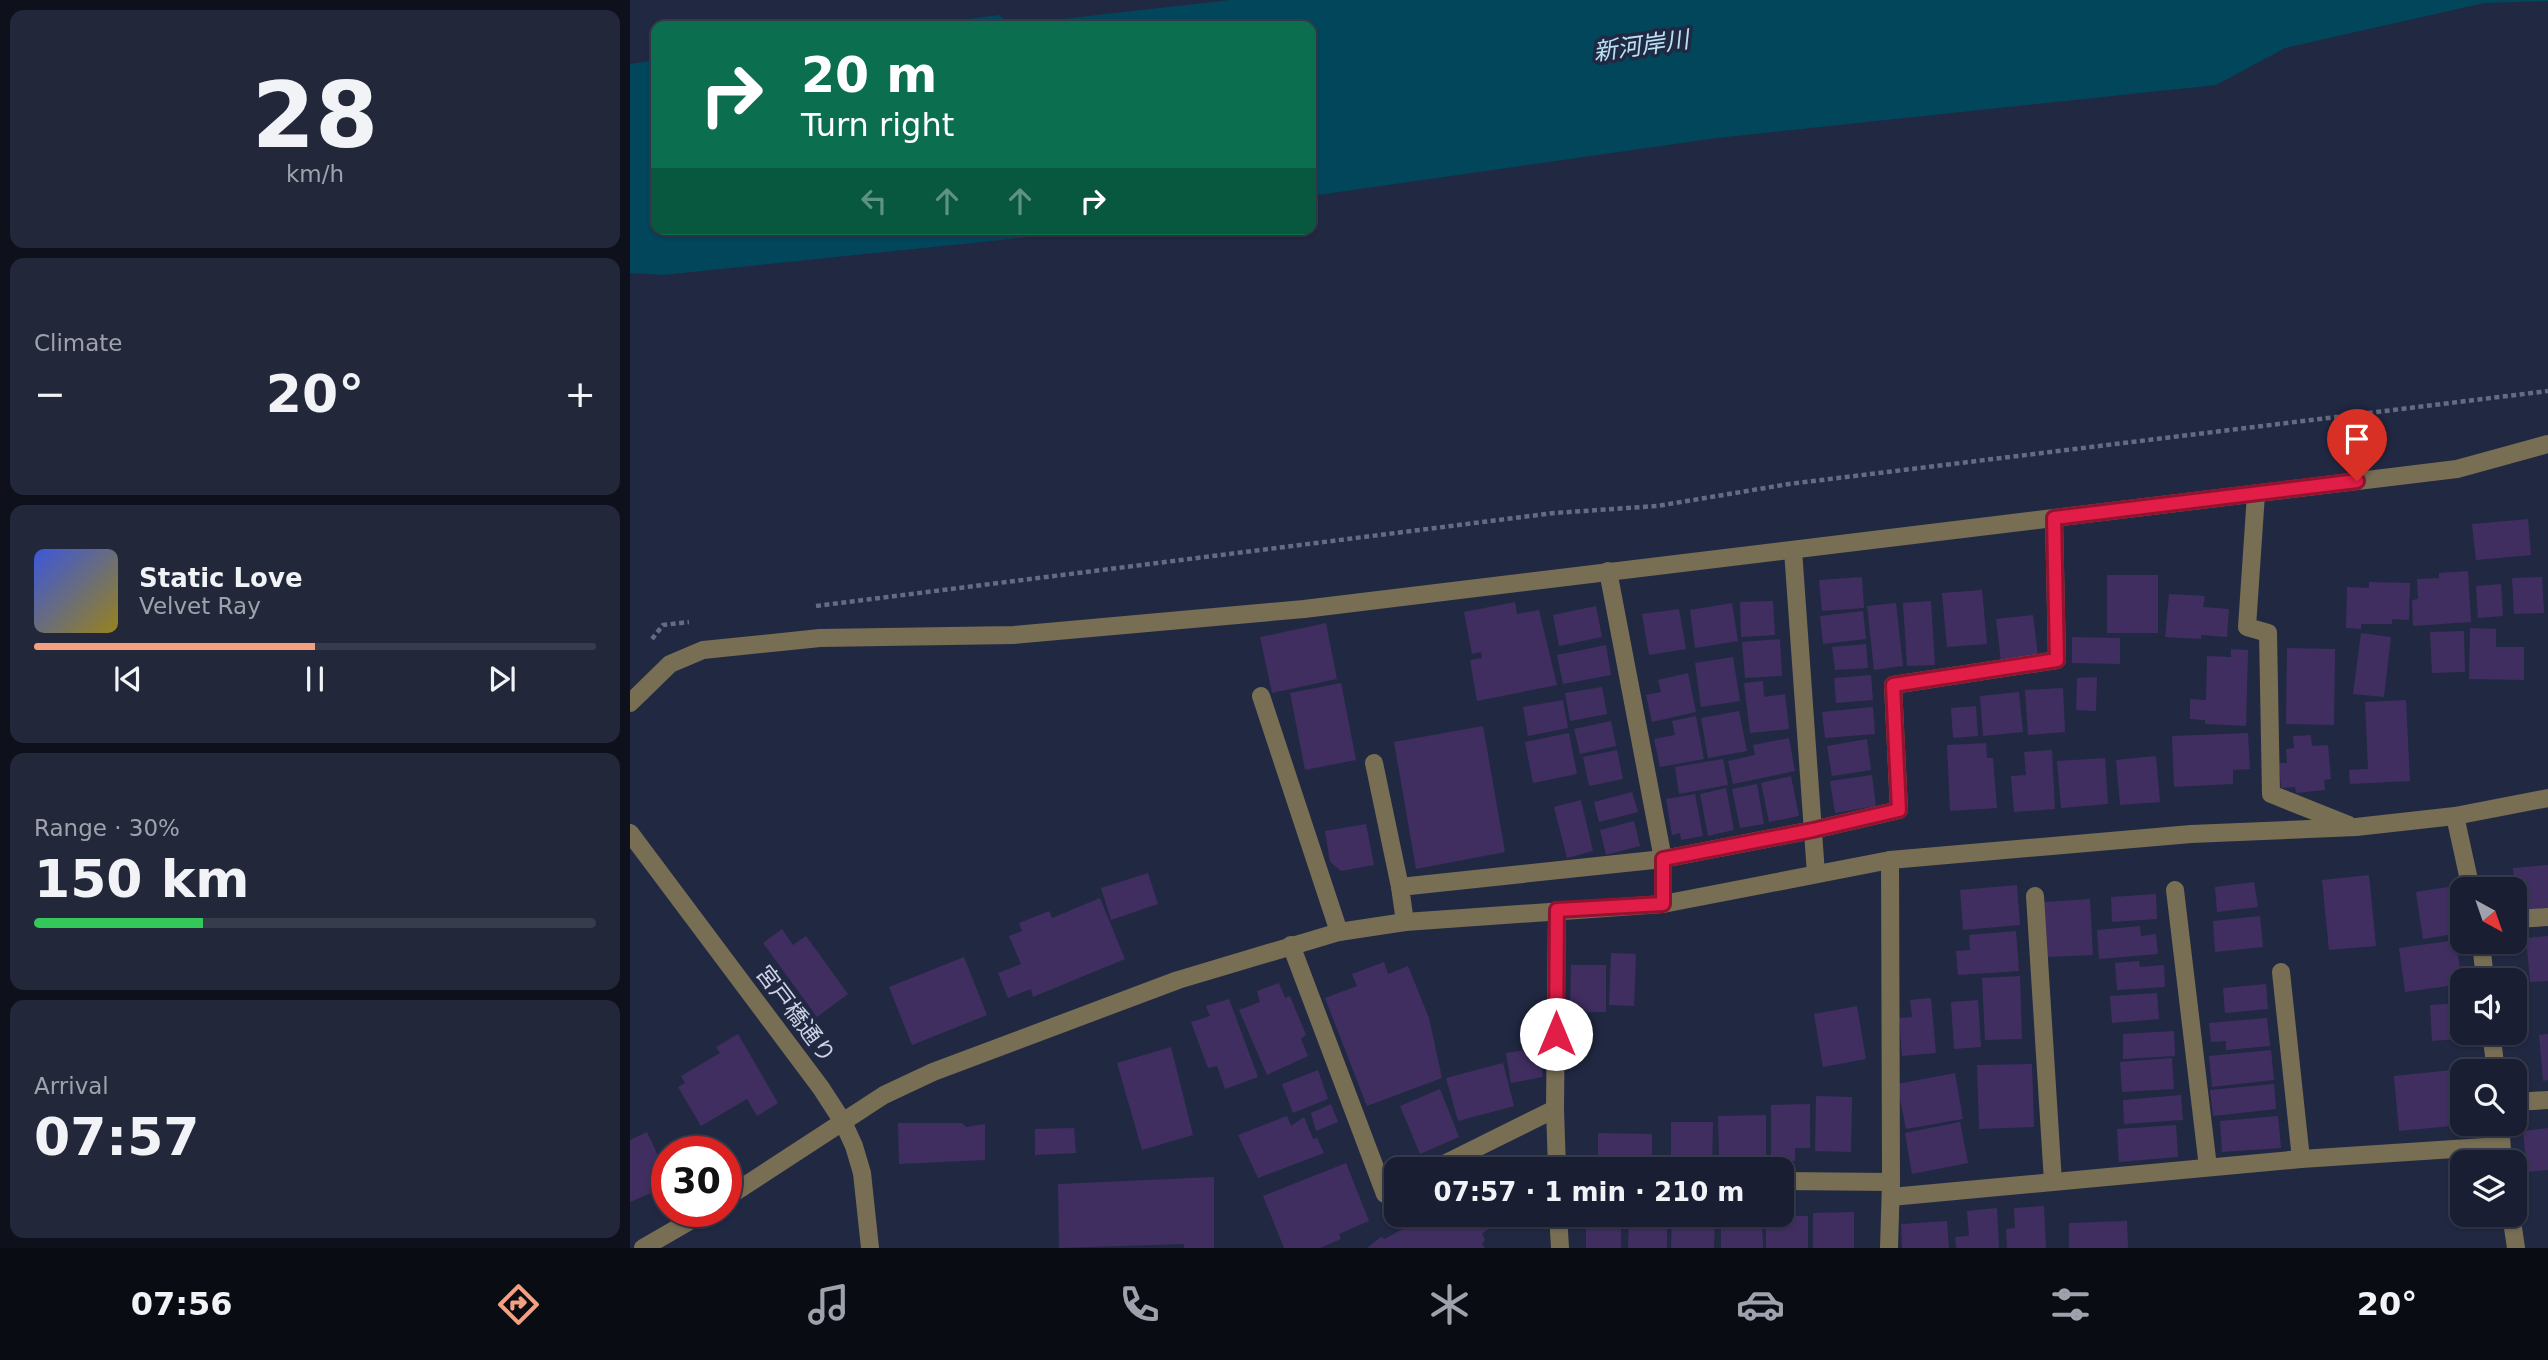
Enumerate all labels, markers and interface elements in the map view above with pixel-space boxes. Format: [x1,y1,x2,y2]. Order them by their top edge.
water label: 新河岸川 [1592,25,1693,67]
text: 20 m [801,47,937,104]
icon: right [686,49,777,140]
text: 28 [252,63,378,168]
text: Turn right [801,106,954,144]
text: km/h [286,161,344,187]
icon: left [855,182,893,220]
icon: ahead [928,182,966,220]
icon: ahead [1001,182,1039,220]
icon: right [1074,182,1112,220]
text: Climate [34,330,123,356]
text: 20° [266,364,364,424]
text: − [34,372,66,416]
text: + [564,372,596,416]
pin [2327,409,2387,481]
icon: arrive [2338,420,2376,458]
text: Static Love [139,563,303,593]
text: Velvet Ray [139,593,261,619]
icon: previous [109,660,147,698]
icon: pause [296,660,334,698]
icon: next [483,660,521,698]
text: Range · 30% [34,815,180,841]
text: 150 km [34,849,249,909]
north arrow [2450,877,2527,954]
map controls [2450,877,2527,1227]
street label: 宮戸橋通り [751,960,841,1068]
button: sound [2450,968,2527,1045]
position arrow [1519,997,1593,1071]
button: search [2450,1059,2527,1136]
text: Arrival [34,1073,109,1099]
text: 07:57 [34,1107,200,1167]
speed limit sign: 30 [651,1136,742,1227]
button: layers [2450,1150,2527,1227]
text: 07:57 · 1 min · 210 m [1434,1177,1744,1207]
icon: directions [494,1280,543,1329]
icon: music [804,1280,853,1329]
icon: phone [1115,1280,1164,1329]
icon: climate [1425,1280,1474,1329]
icon: car [1736,1280,1785,1329]
icon: filters [2046,1280,2095,1329]
text: 07:56 [131,1285,233,1323]
text: 20° [2357,1285,2417,1323]

